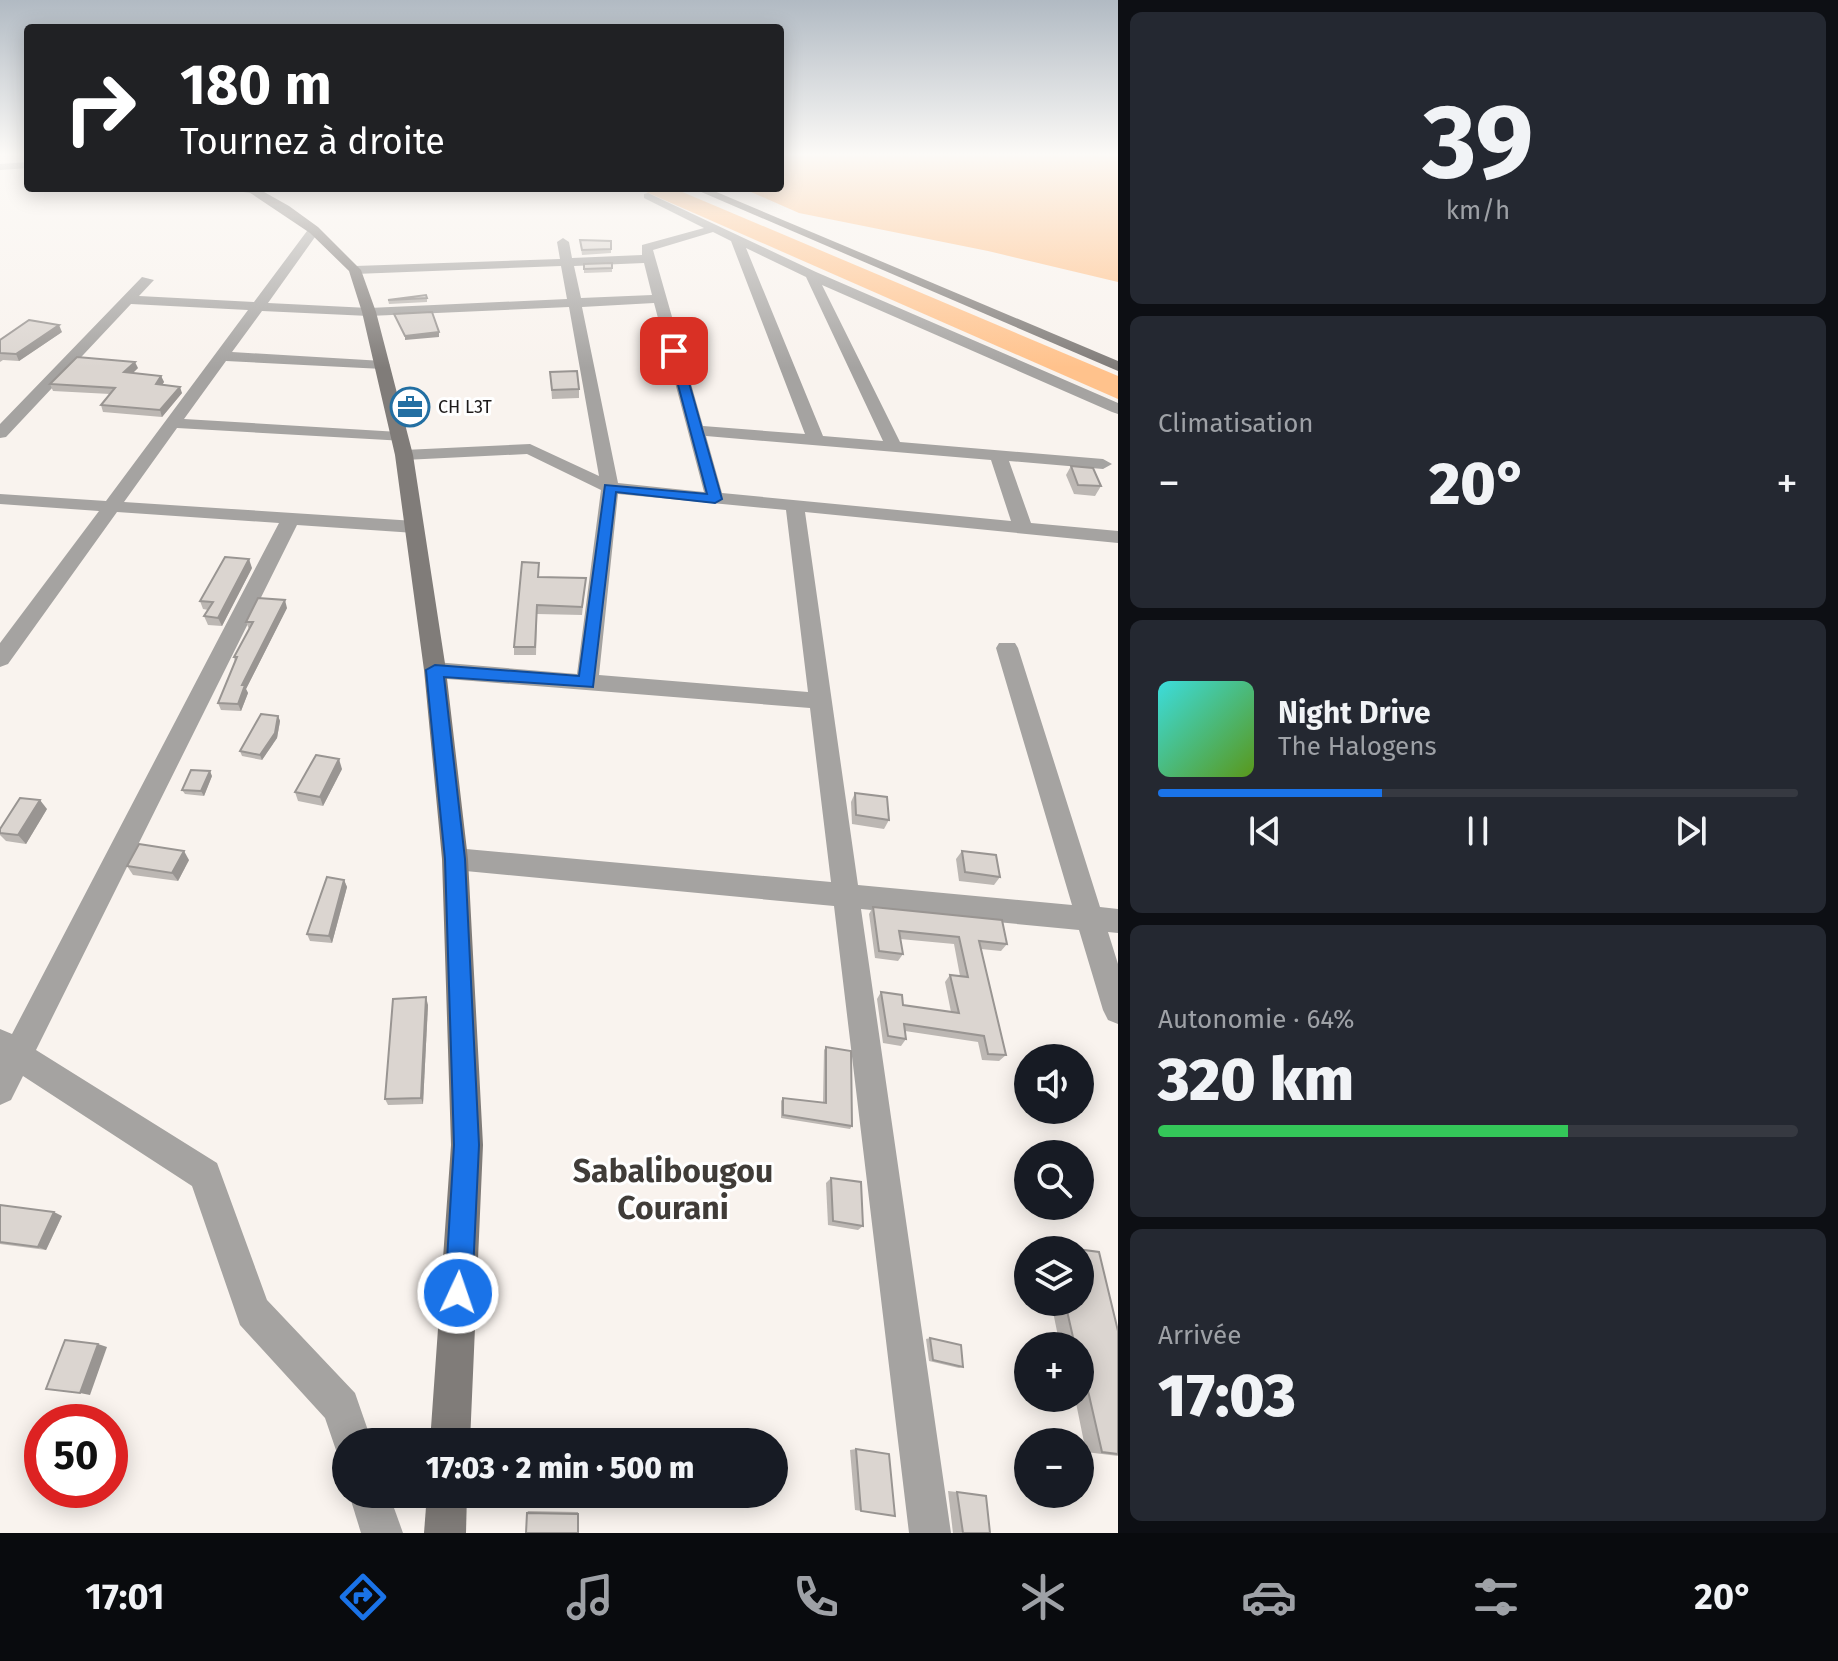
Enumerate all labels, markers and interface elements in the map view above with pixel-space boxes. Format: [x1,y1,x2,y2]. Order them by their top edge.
text: 180 m [180,52,332,119]
icon: right [48,56,152,160]
text: 39 [1422,80,1534,205]
text: Tournez à droite [180,120,445,164]
text: km/h [1446,195,1510,226]
pin [640,317,708,385]
icon: arrive [652,329,696,373]
office icon: CH L3T [389,386,431,428]
place label: CH L3T [438,396,493,418]
text: Climatisation [1158,408,1314,439]
text: 20° [1429,448,1527,520]
text: − [1158,457,1180,510]
text: + [1776,457,1798,510]
text: Night Drive [1278,695,1431,731]
text: The Halogens [1278,731,1437,762]
icon: previous [1243,809,1287,853]
icon: pause [1456,809,1500,853]
icon: next [1669,809,1713,853]
text: Autonomie · 64% [1158,1004,1355,1035]
map controls [1014,1044,1094,1508]
button: sound [1014,1044,1094,1124]
text: 320 km [1158,1044,1354,1116]
button: search [1014,1140,1094,1220]
district label: Sabalibougou Courani [573,1152,773,1227]
button: layers [1014,1236,1094,1316]
position arrow [416,1251,500,1335]
text: Arrivée [1158,1320,1241,1351]
button: + [1014,1332,1094,1412]
text: 17:03 [1158,1360,1296,1432]
speed limit sign: 50 [24,1404,128,1508]
button: − [1014,1428,1094,1508]
text: 17:03 · 2 min · 500 m [426,1450,694,1486]
icon: directions [335,1569,391,1625]
icon: music [562,1569,618,1625]
icon: phone [788,1569,844,1625]
icon: climate [1015,1569,1071,1625]
icon: car [1241,1569,1297,1625]
icon: filters [1468,1569,1524,1625]
text: 17:01 [85,1575,164,1619]
text: 20° [1694,1575,1753,1619]

